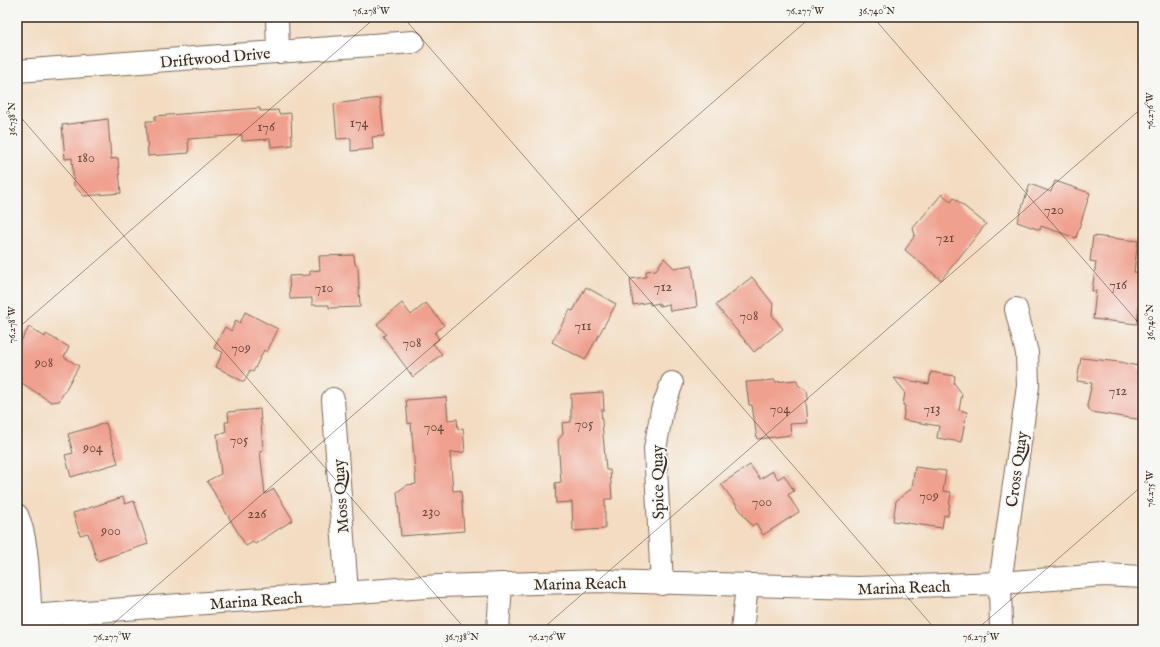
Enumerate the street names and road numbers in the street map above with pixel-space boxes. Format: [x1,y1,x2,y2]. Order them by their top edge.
street label: Driftwood Drive [159,44,271,74]
street label: Cross Quay [1003,430,1033,509]
street label: Spice Quay [648,444,670,520]
street label: Moss Quay [329,458,355,534]
street label: Marina Reach [533,574,627,596]
street label: Marina Reach [857,577,951,601]
street label: Marina Reach [209,589,304,615]

